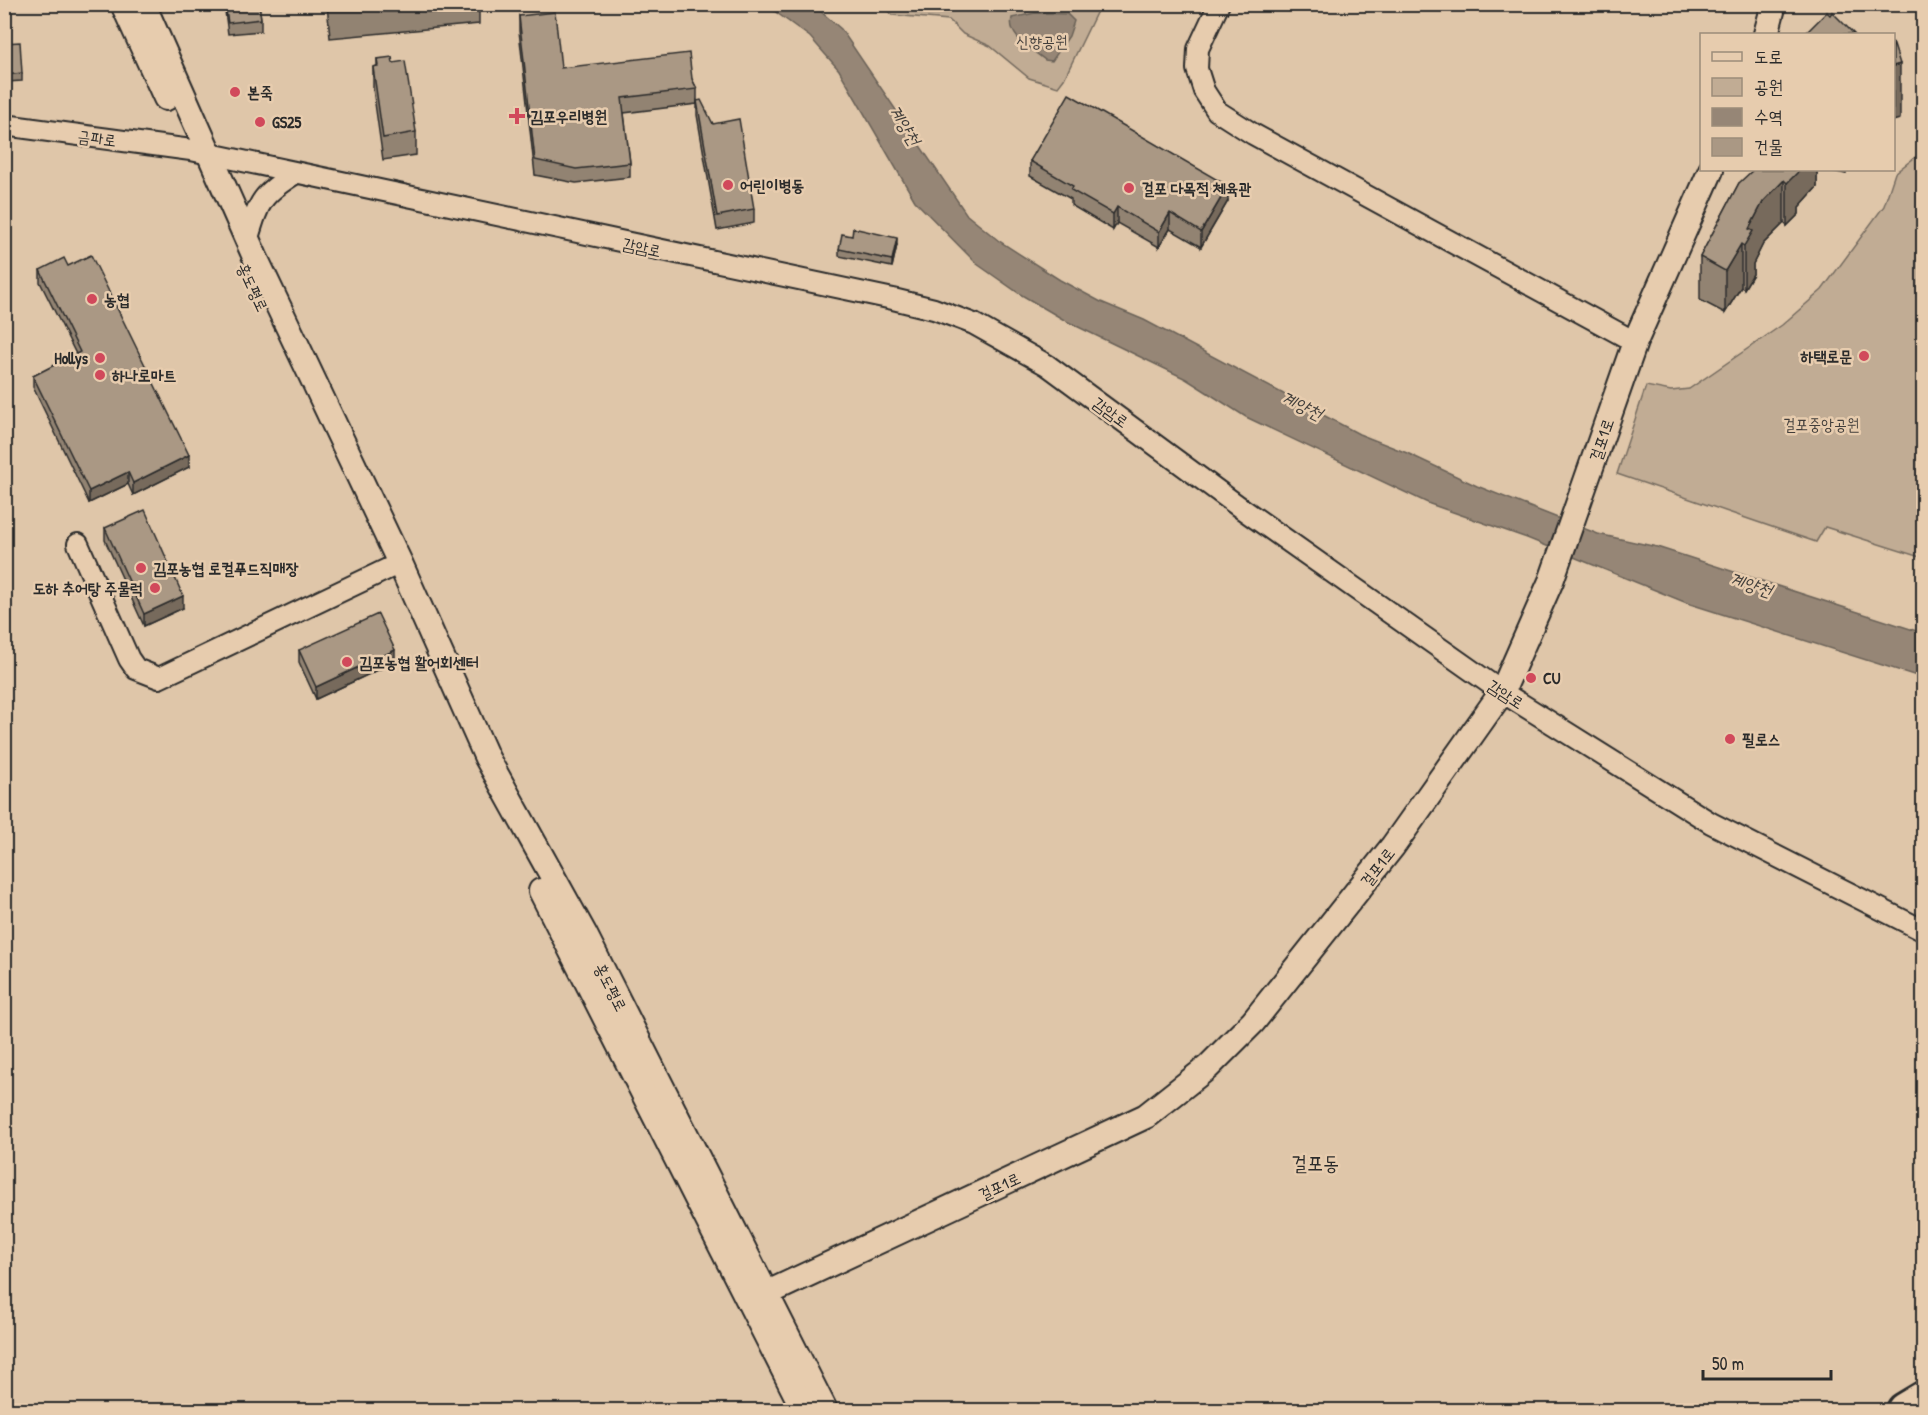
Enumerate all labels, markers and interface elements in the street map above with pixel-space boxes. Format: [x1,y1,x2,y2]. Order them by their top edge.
park label: 신향공원 [1016,30,1068,52]
legend [1700,33,1895,171]
text: 도로 [1754,44,1783,69]
text: 공원 [1754,74,1783,99]
place label: 본죽 [247,81,273,103]
marker: 본죽 [228,85,242,99]
water label: 계양천 [883,100,928,151]
text: 수역 [1754,104,1783,129]
place label: 김포우리병원 [530,105,607,127]
marker: 김포우리병원 [508,107,526,125]
place label: GS25 [272,111,302,133]
marker: GS25 [253,115,267,129]
street label: 금파로 [76,125,118,151]
text: 건물 [1754,134,1783,159]
place label: 어린이병동 [740,174,805,196]
place label: 걸포 다목적 체육관 [1141,177,1251,199]
marker: 어린이병동 [721,178,735,192]
marker: 걸포 다목적 체육관 [1122,181,1136,195]
street label: 감암로 [621,232,663,262]
street label: 홍도평로 [232,259,274,315]
place label: 농협 [104,288,130,310]
marker: 농협 [85,292,99,306]
place label: 하택로문 [1800,345,1852,367]
place label: Hollys [54,347,89,370]
marker: 하택로문 [1857,349,1871,363]
marker: Hollys [93,351,107,365]
place label: 하나로마트 [111,364,177,386]
marker: 하나로마트 [93,368,107,382]
water label: 계양천 [1277,384,1328,426]
street label: 감암로 [1089,392,1133,432]
park label: 걸포중앙공원 [1782,413,1860,435]
street label: 걸포1로 [1583,415,1619,465]
place label: 김포농협 로컬푸드직매장 [153,557,298,579]
marker: 김포농협 로컬푸드직매장 [134,561,148,575]
water label: 계양천 [1726,565,1777,603]
place label: 도하 추어탕 주물럭 [33,577,143,599]
marker: 도하 추어탕 주물럭 [148,581,162,595]
place label: 김포농협 활어회센터 [359,651,479,673]
marker: 김포농협 활어회센터 [340,655,354,669]
place label: CU [1543,667,1561,689]
marker: CU [1524,671,1538,685]
street label: 감암로 [1484,674,1528,714]
place label: 필로스 [1742,728,1781,750]
marker: 필로스 [1723,732,1737,746]
street label: 걸포1로 [1355,843,1399,891]
street label: 홍도평로 [590,959,632,1015]
district label: 걸포동 [1291,1149,1339,1176]
street label: 걸포1로 [974,1167,1024,1205]
scale bar [1703,1343,1830,1381]
text: 50 m [1712,1351,1744,1376]

